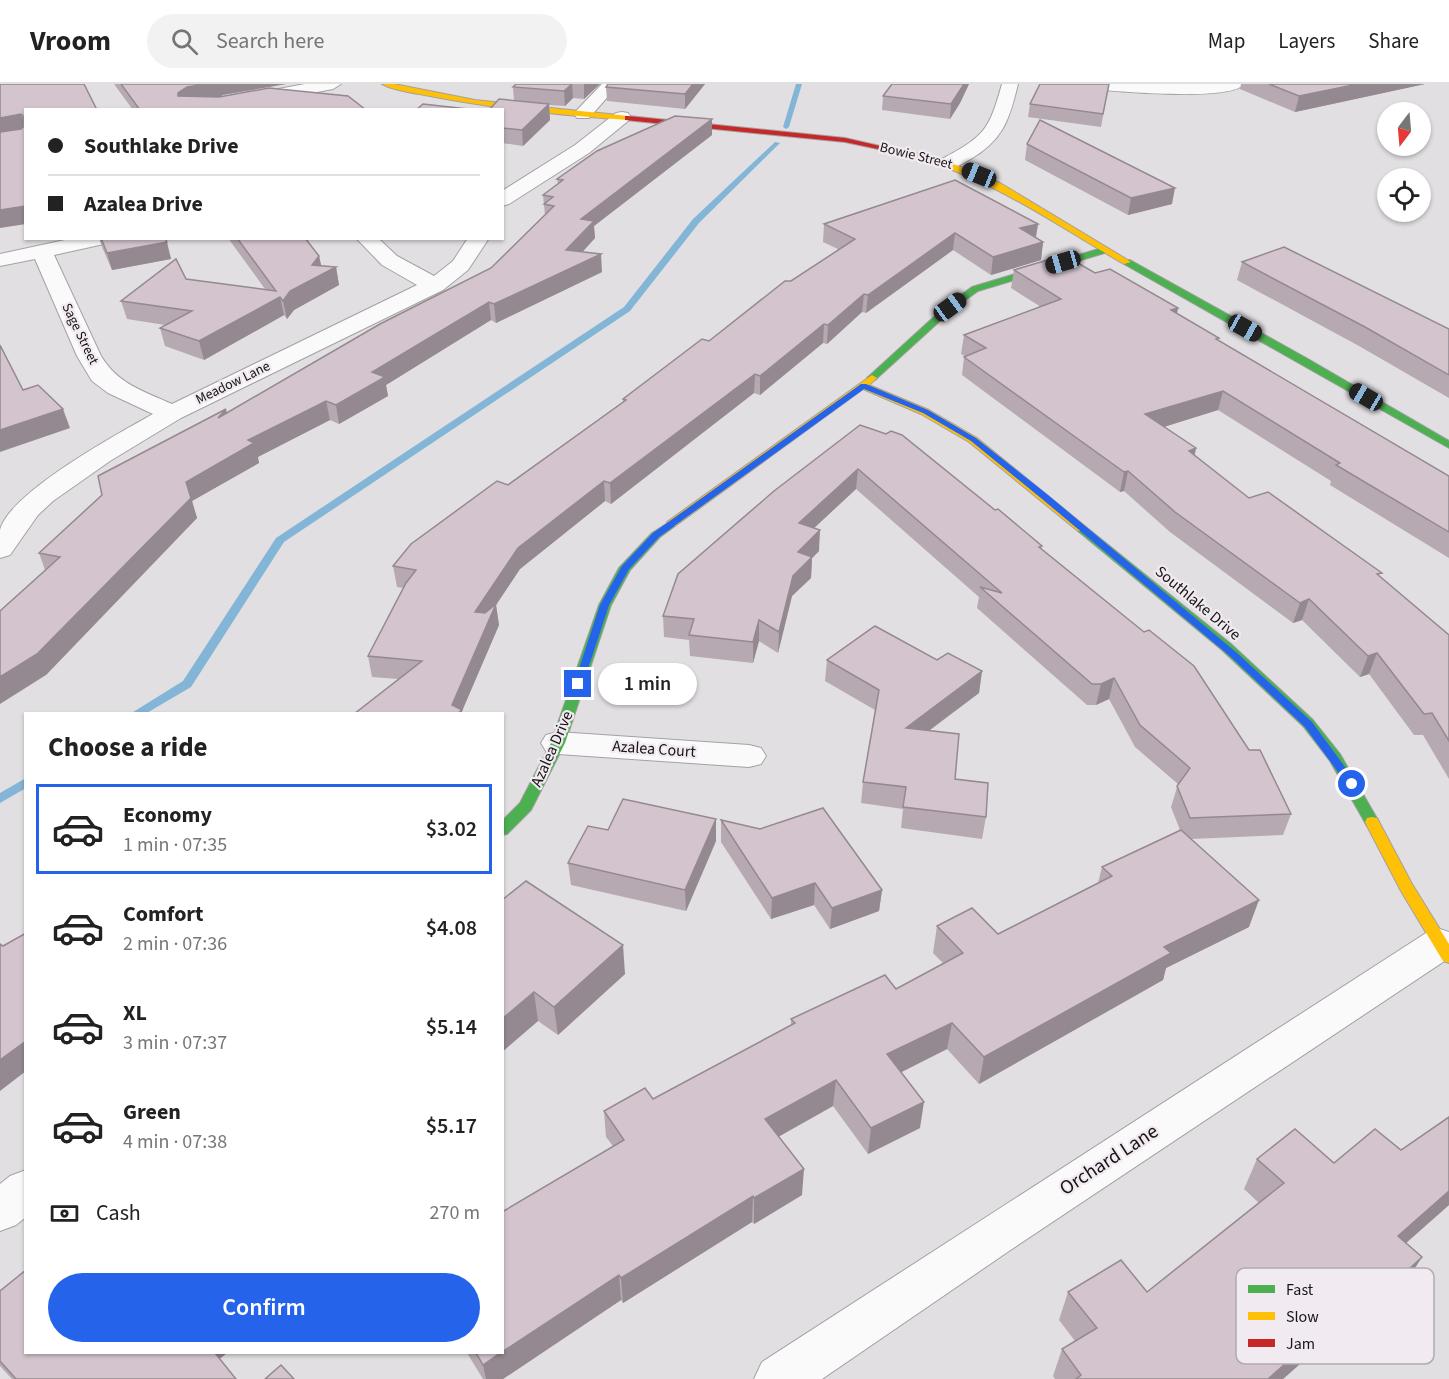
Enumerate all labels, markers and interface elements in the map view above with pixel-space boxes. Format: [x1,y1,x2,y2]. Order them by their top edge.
search box [147,14,567,68]
text: Vroom [30,21,111,61]
icon: search [168,25,201,58]
text: Search here [216,25,324,57]
text: Map [1208,26,1245,56]
text: Layers [1278,26,1335,56]
text: Share [1368,26,1419,56]
north arrow [1377,102,1431,156]
map controls [1377,102,1431,222]
text: Southlake Drive [84,130,239,162]
street label: Bowie Street [878,137,955,175]
car [959,160,999,190]
button: locate [1377,168,1431,222]
text: Azalea Drive [84,188,203,220]
car [1043,248,1083,276]
car [930,289,970,325]
street label: Sage Street [56,300,104,368]
car [1225,311,1265,345]
street label: Meadow Lane [192,356,274,410]
car [1346,380,1386,414]
street label: Southlake Drive [1150,561,1246,645]
callout: 1 min [599,663,698,705]
route end [564,670,591,697]
text: 1 min [624,670,671,698]
street label: Azalea Drive [525,708,579,790]
text: Choose a ride [48,728,208,767]
street label: Azalea Court [611,735,697,763]
route start [1338,770,1365,797]
text: Economy [123,799,212,831]
icon: car [51,802,105,856]
text: $3.02 [426,813,477,845]
text: 1 min · 07:35 [123,831,227,859]
text: Comfort [123,898,204,930]
icon: car [51,901,105,955]
text: $4.08 [426,912,477,944]
text: 2 min · 07:36 [123,930,227,958]
text: XL [123,997,147,1029]
icon: car [51,1000,105,1054]
text: $5.14 [426,1011,477,1043]
text: 3 min · 07:37 [123,1029,227,1057]
text: Green [123,1096,181,1128]
icon: car [51,1099,105,1153]
text: $5.17 [426,1110,477,1142]
street label: Orchard Lane [1054,1118,1164,1202]
text: 4 min · 07:38 [123,1128,227,1156]
icon: cash [48,1197,81,1230]
text: Cash [96,1197,141,1229]
text: 270 m [430,1199,480,1227]
legend [1236,1268,1434,1364]
button: Confirm [48,1273,480,1342]
text: Fast [1286,1279,1314,1301]
text: Slow [1286,1306,1319,1328]
text: Jam [1286,1333,1315,1355]

